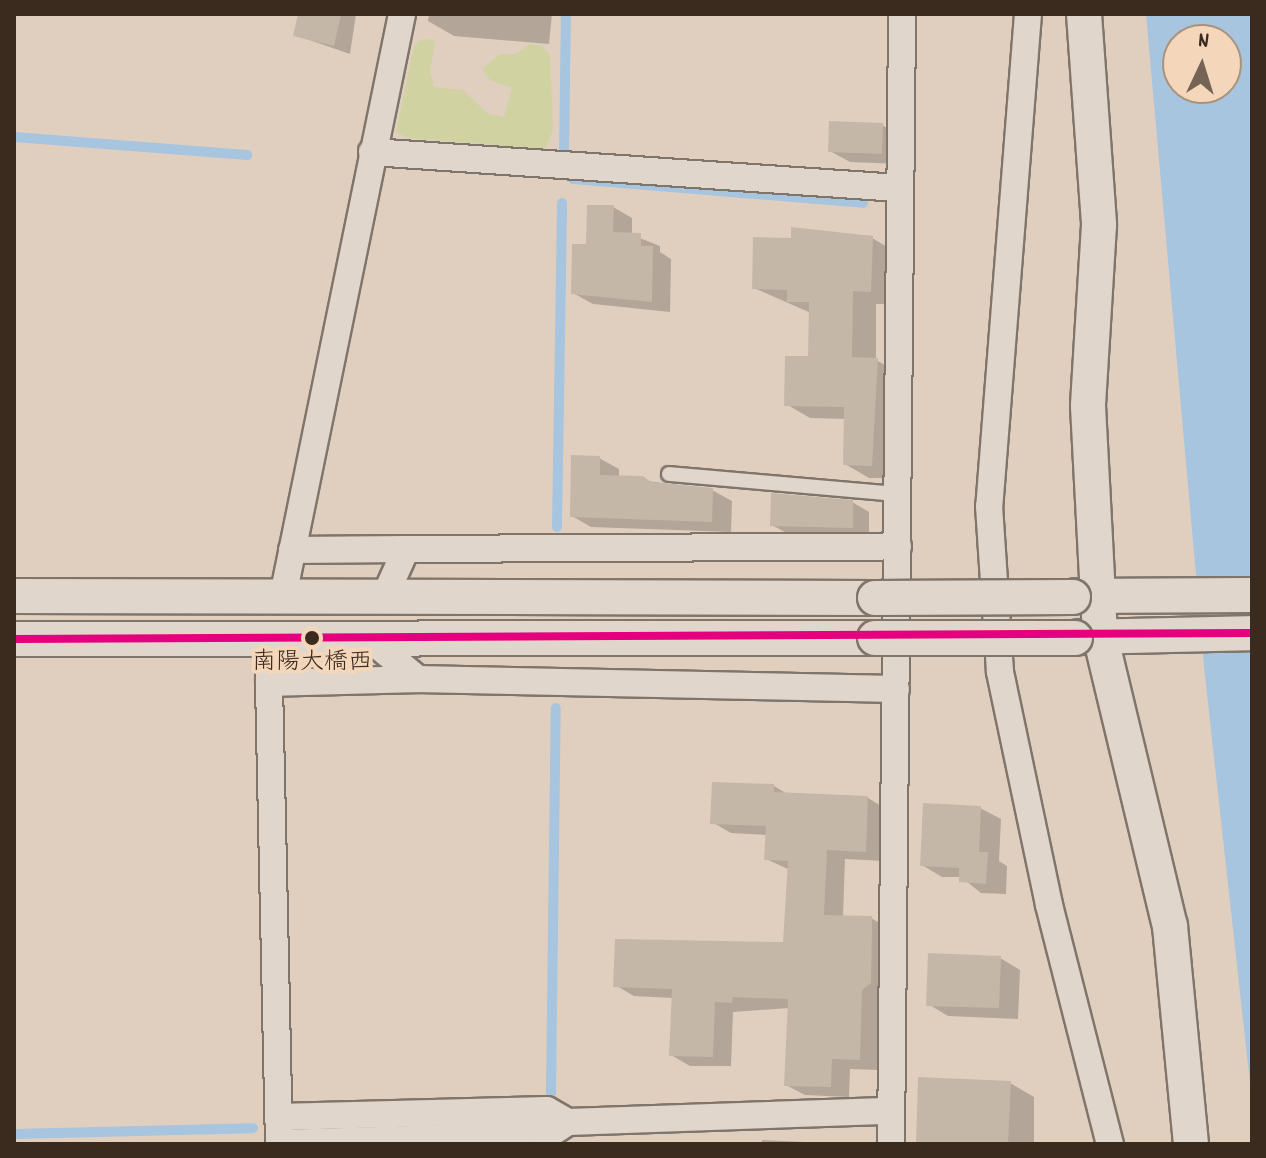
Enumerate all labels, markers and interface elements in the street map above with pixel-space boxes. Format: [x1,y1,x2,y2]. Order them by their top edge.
north arrow [1162,24,1242,104]
text: N [1197,26,1210,57]
marker: 南陽大橋西 [304,630,320,646]
place label: 南陽大橋西 [252,650,372,678]

